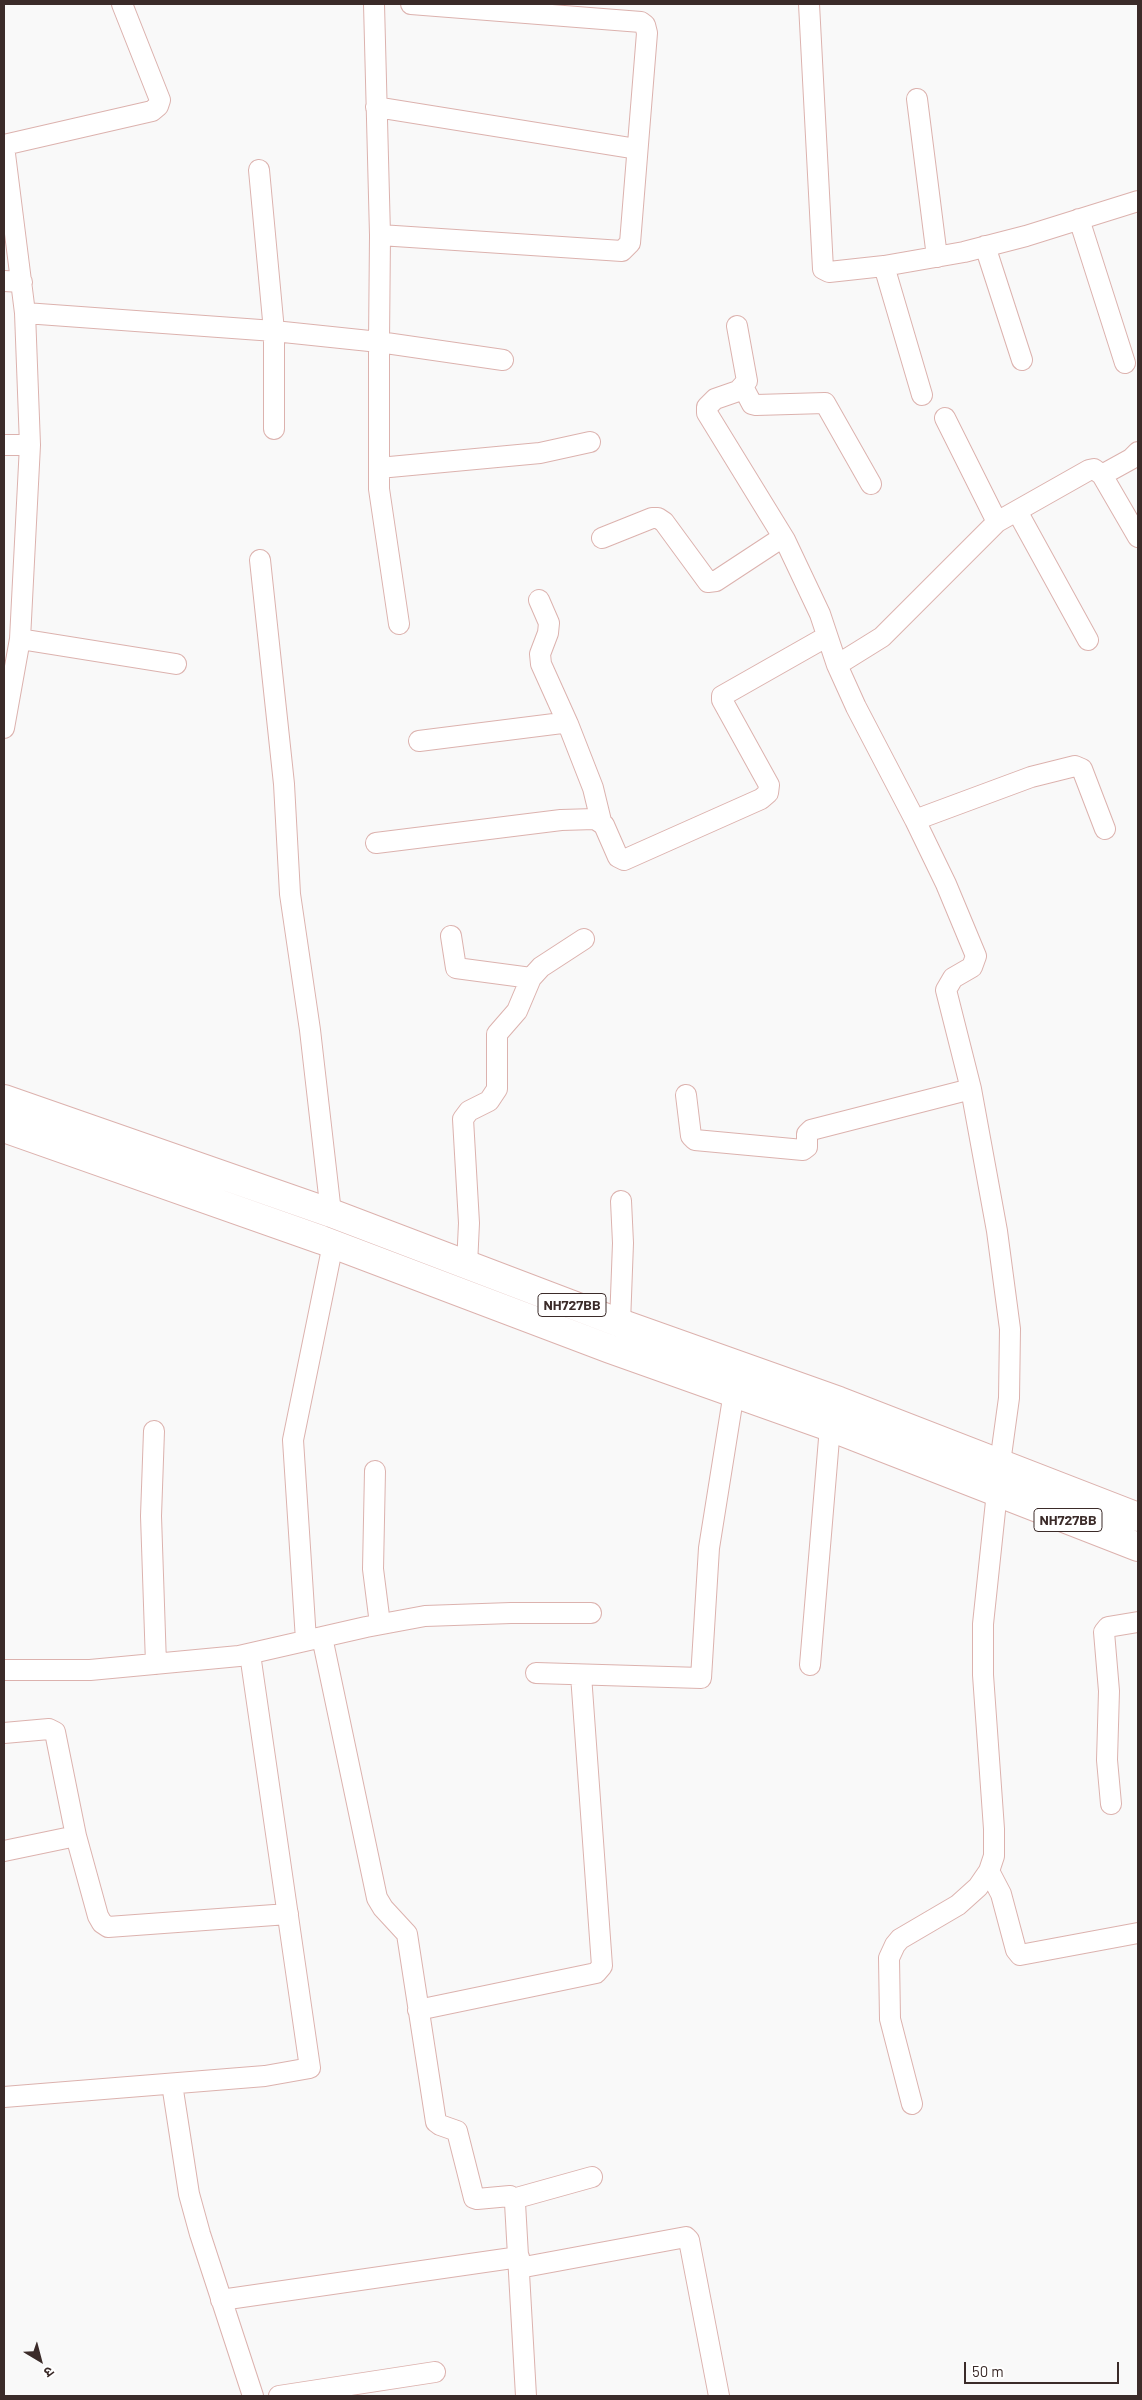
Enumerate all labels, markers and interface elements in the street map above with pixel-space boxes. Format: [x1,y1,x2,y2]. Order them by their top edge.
road number: NH727BB [538,1294,606,1316]
road number: NH727BB [1034,1508,1102,1532]
north arrow [15,2335,65,2385]
scale bar [967,2352,1122,2384]
text: 50 m [972,2362,1004,2380]
text: उ [41,2363,58,2382]

